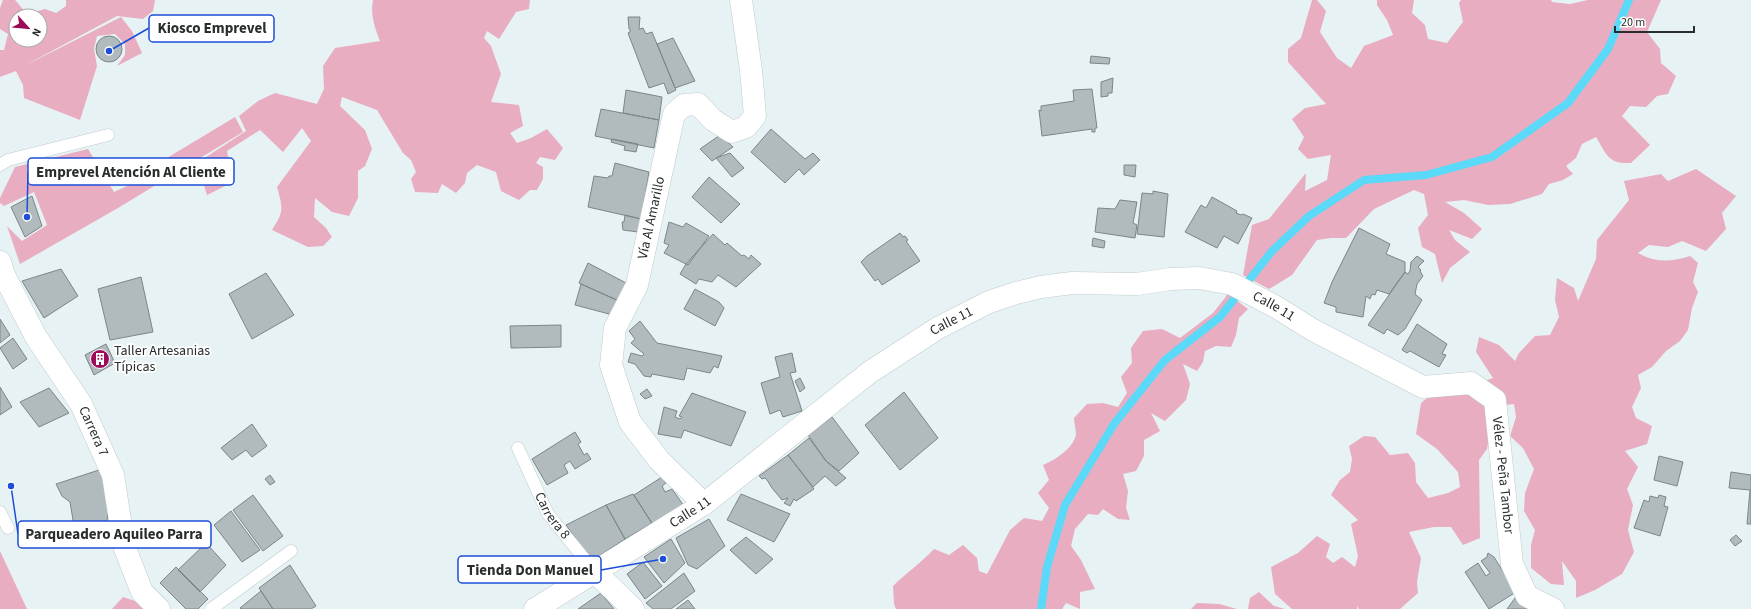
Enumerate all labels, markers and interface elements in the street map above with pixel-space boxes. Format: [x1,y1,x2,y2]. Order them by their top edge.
north arrow [8,8,48,48]
scale bar [1615,8,1694,34]
text: 20 m [1621,14,1645,31]
callout: Kiosco Emprevel [149,15,274,42]
text: Kiosco Emprevel [157,18,267,39]
text: N [28,26,45,39]
callout: Emprevel Atención Al Cliente [28,158,234,185]
text: Emprevel Atención Al Cliente [36,162,226,183]
street label: Vía Al Amarillo [633,175,670,261]
street label: Calle 11 [1249,286,1299,326]
street label: Calle 11 [926,302,976,341]
place label: Taller Artesanias Típicas [114,341,210,377]
building icon: Taller Artesanias Típicas [89,348,111,370]
street label: Carrera 7 [73,403,113,460]
street label: Vélez - Peña Tambor [1487,416,1519,535]
street label: Carrera 8 [529,489,575,544]
street label: Calle 11 [666,492,716,533]
callout: Parqueadero Aquileo Parra [18,521,211,548]
text: Parqueadero Aquileo Parra [25,524,203,545]
callout: Tienda Don Manuel [458,556,601,583]
text: Tienda Don Manuel [467,560,594,581]

